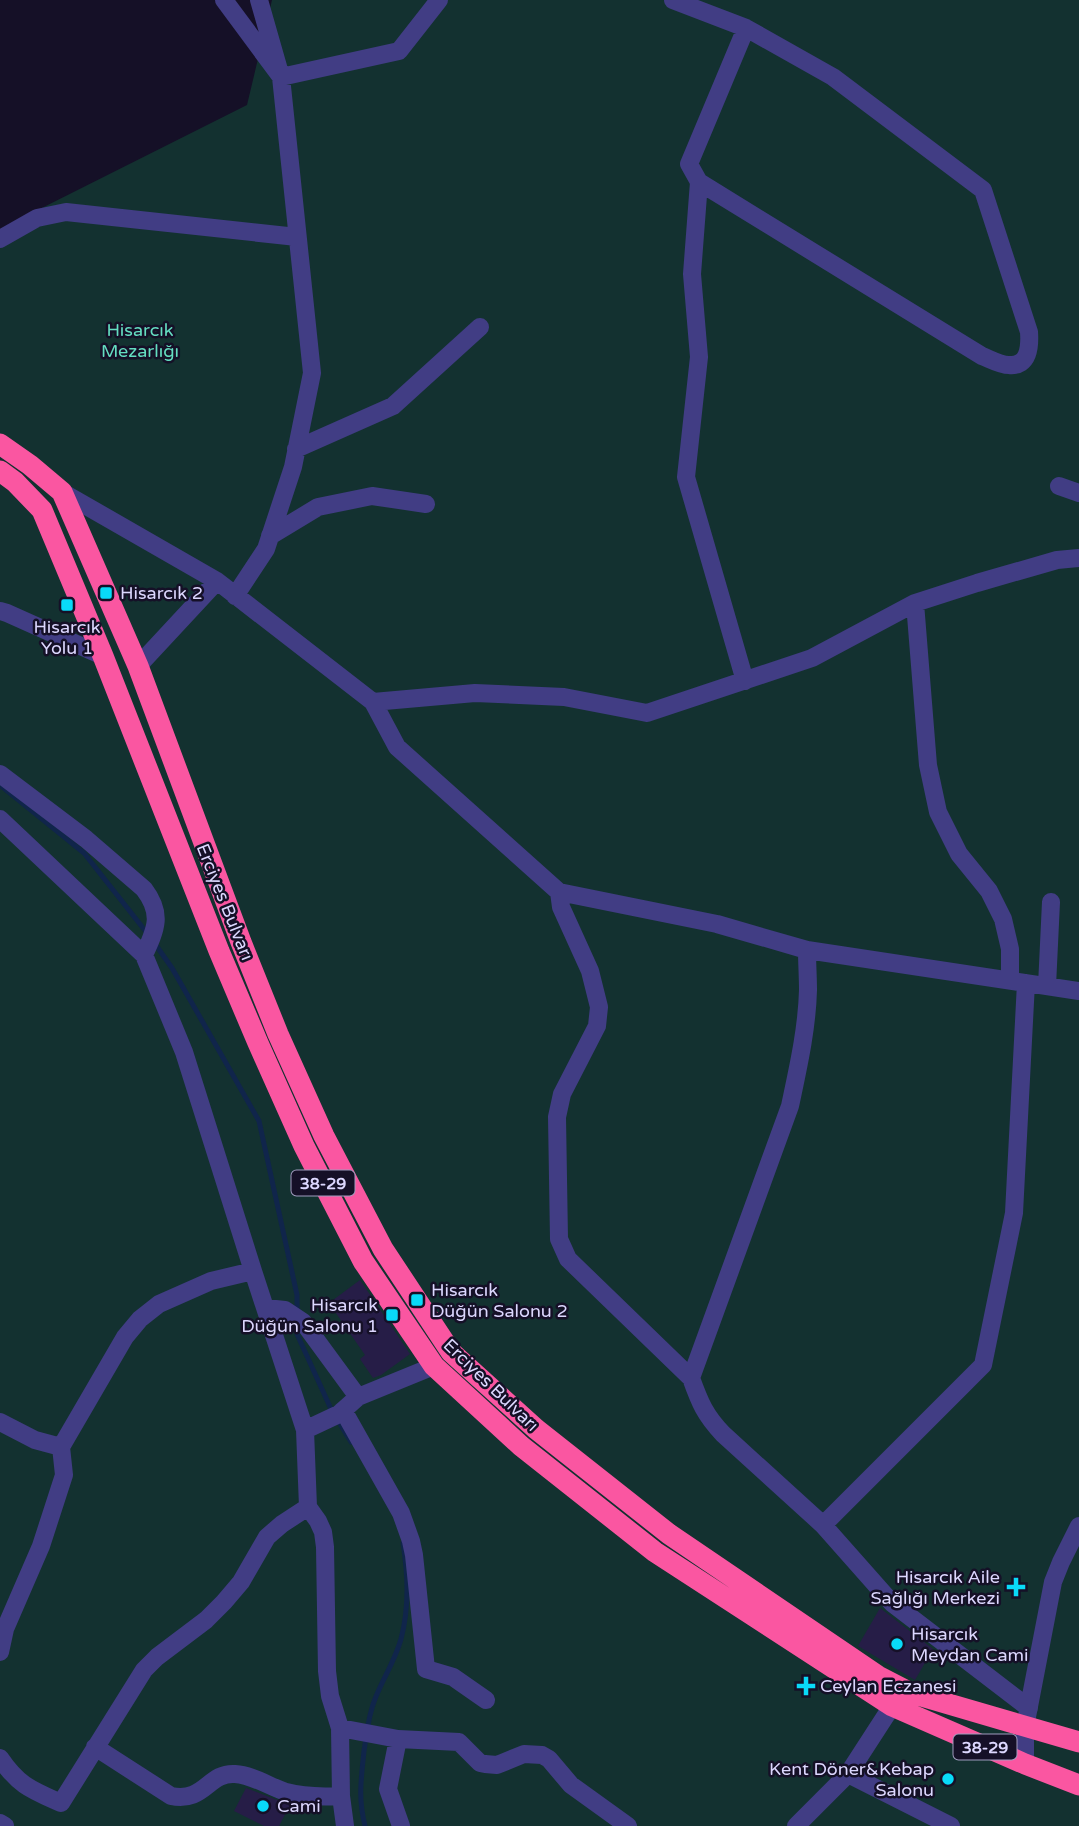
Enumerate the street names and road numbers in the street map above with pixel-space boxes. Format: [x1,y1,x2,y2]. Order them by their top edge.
street label: Erciyes Bulvarı [192,840,258,964]
road number: 38-29 [292,1170,354,1196]
street label: Erciyes Bulvarı [439,1334,543,1436]
road number: 38-29 [954,1735,1016,1760]

